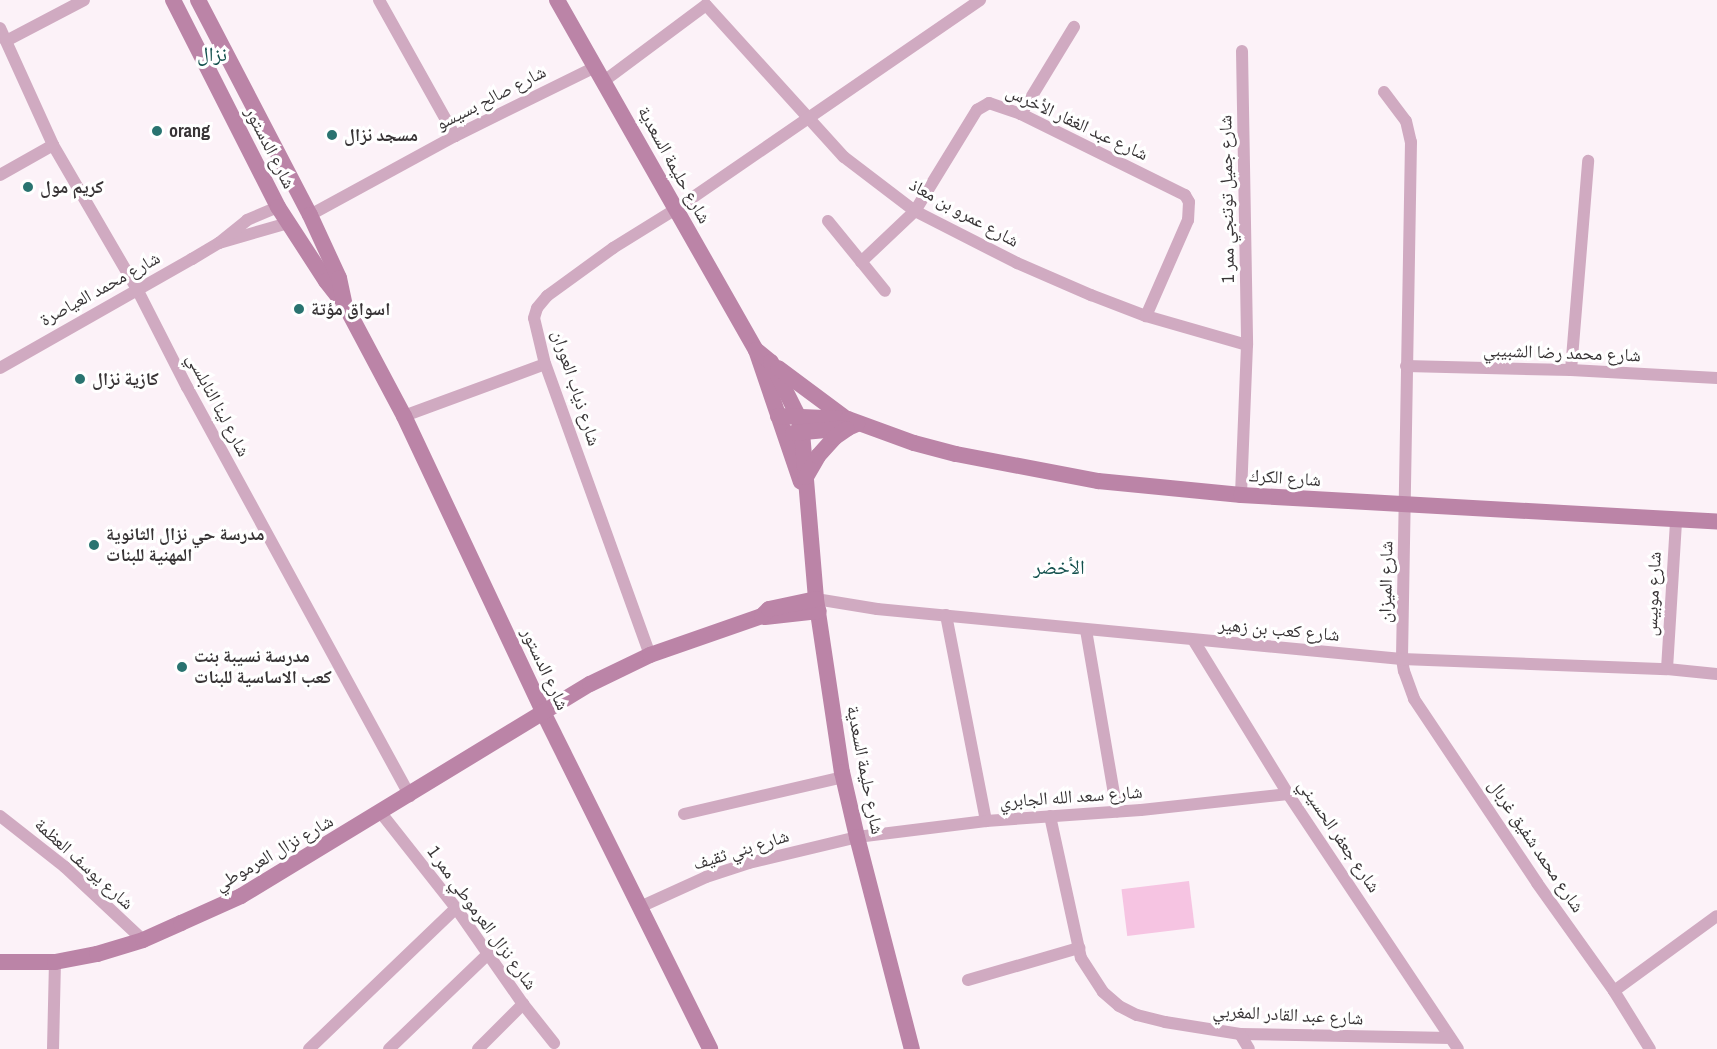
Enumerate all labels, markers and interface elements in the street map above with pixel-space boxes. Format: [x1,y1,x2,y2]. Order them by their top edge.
district label: نزال [197,41,227,65]
street label: شارع صالح بسيسو [432,61,550,135]
street label: شارع عبد الغفار الأخرس [1003,81,1151,165]
street label: شارع حليمة السعدية [633,103,715,227]
street label: شارع الدستور [240,104,300,192]
street label: شارع جميل توتنجي ممر 1 [1215,115,1239,283]
place label: orang [169,120,210,142]
marker: orang [150,124,164,138]
place label: مسجد نزال [344,124,418,146]
marker: مسجد نزال [325,128,339,142]
street label: شارع عمرو بن معاذ [905,174,1023,252]
place label: كريم مول [40,176,104,198]
marker: كريم مول [21,180,35,194]
street label: شارع محمد العياصرة [36,247,164,331]
place label: اسواق مؤتة [311,298,390,320]
marker: اسواق مؤتة [292,302,306,316]
street label: شارع ذياب العوران [547,327,605,449]
street label: شارع محمد رضا الشبيبي [1483,339,1641,367]
street label: شارع لينا النابلسي [182,350,254,460]
place label: كازية نزال [92,368,159,390]
marker: كازية نزال [73,372,87,386]
street label: شارع الكرك [1248,465,1322,491]
place label: مدرسة حي نزال الثانوية المهنية للبنات [106,524,265,566]
marker: مدرسة حي نزال الثانوية المهنية للبنات [87,538,101,552]
street label: شارع الميزان [1374,541,1398,623]
street label: شارع موبيس [1640,551,1666,637]
district label: الأخضر [1033,554,1085,578]
street label: شارع كعب بن زهير [1218,614,1340,646]
street label: شارع الدستور [516,624,574,714]
place label: مدرسة نسيبة بنت كعب الاساسية للبنات [194,646,332,688]
marker: مدرسة نسيبة بنت كعب الاساسية للبنات [175,660,189,674]
street label: شارع حليمة السعدية [842,704,888,836]
street label: شارع جعفر الحسيني [1293,775,1385,897]
street label: شارع محمد شفيق غربال [1483,775,1589,917]
street label: شارع سعد الله الجابري [999,781,1143,813]
street label: شارع نزال العرموطي [211,810,337,896]
street label: شارع يوسف العظمة [30,814,138,914]
street label: شارع بني ثقيف [690,825,792,875]
street label: شارع نزال العرموطي ممر 1 [423,842,541,994]
street label: شارع عبد القادر المغربي [1212,1000,1364,1030]

